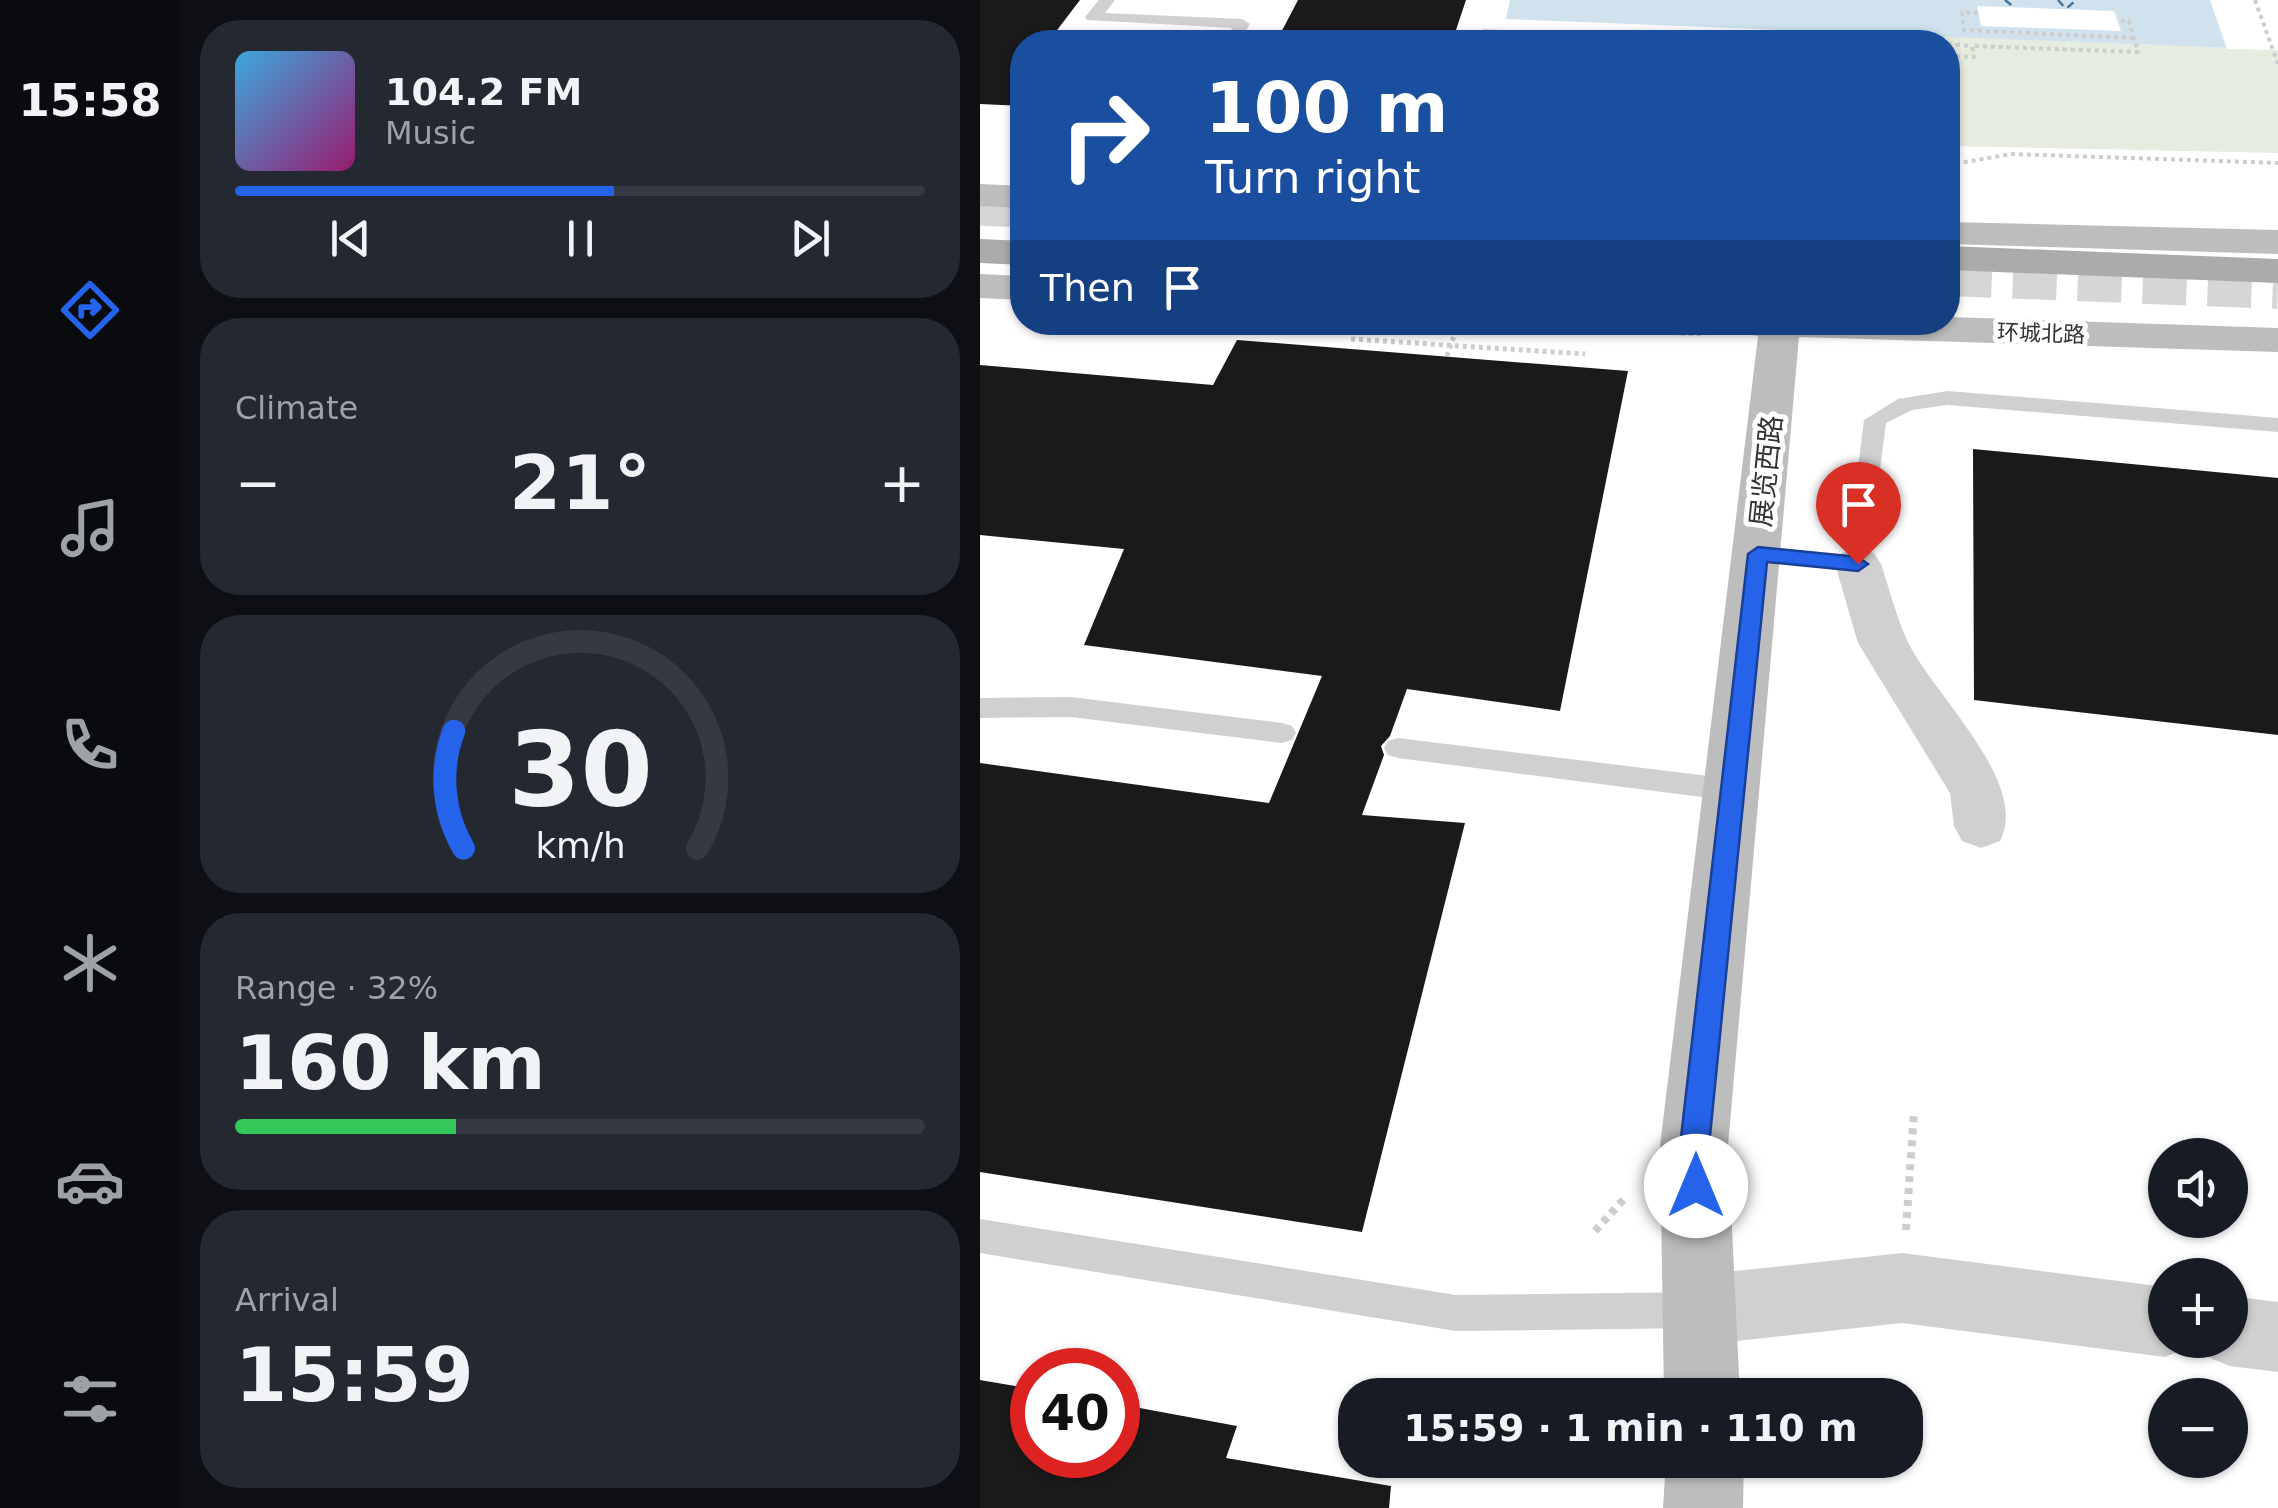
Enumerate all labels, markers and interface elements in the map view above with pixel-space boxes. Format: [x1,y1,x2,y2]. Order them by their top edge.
text: 100 m [1205,67,1448,149]
text: 104.2 FM [385,70,582,114]
icon: right [1040,70,1170,200]
text: 15:58 [18,74,162,127]
text: Music [385,114,476,152]
text: Turn right [1205,151,1420,204]
icon: previous [323,211,378,266]
icon: pause [553,211,608,266]
icon: next [783,211,838,266]
icon: arrive [1155,260,1210,315]
text: Then [1040,266,1135,310]
icon: directions [55,275,125,345]
street label: 环城北路 [1997,319,2085,348]
text: Climate [235,389,358,427]
street label: 展览西路 [1744,414,1789,528]
text: 21° [509,439,651,527]
text: − [235,451,281,515]
text: + [879,451,925,515]
pin [1816,462,1901,565]
icon: arrive [1831,477,1886,532]
icon: music [55,493,125,563]
text: 30 [508,709,652,831]
icon: phone [55,710,125,780]
text: km/h [535,825,625,866]
icon: climate [55,928,125,998]
text: Range · 32% [235,969,438,1007]
text: 160 km [235,1019,546,1107]
position arrow [1644,1134,1748,1238]
map controls [2148,1138,2248,1478]
button: sound [2148,1138,2248,1238]
icon: car [55,1146,125,1216]
button: + [2148,1258,2248,1358]
text: Arrival [235,1281,339,1319]
text: 15:59 [235,1331,474,1419]
speed limit sign: 40 [1010,1348,1140,1478]
icon: filters [55,1364,125,1434]
button: − [2148,1378,2248,1478]
text: 15:59 · 1 min · 110 m [1403,1406,1858,1450]

